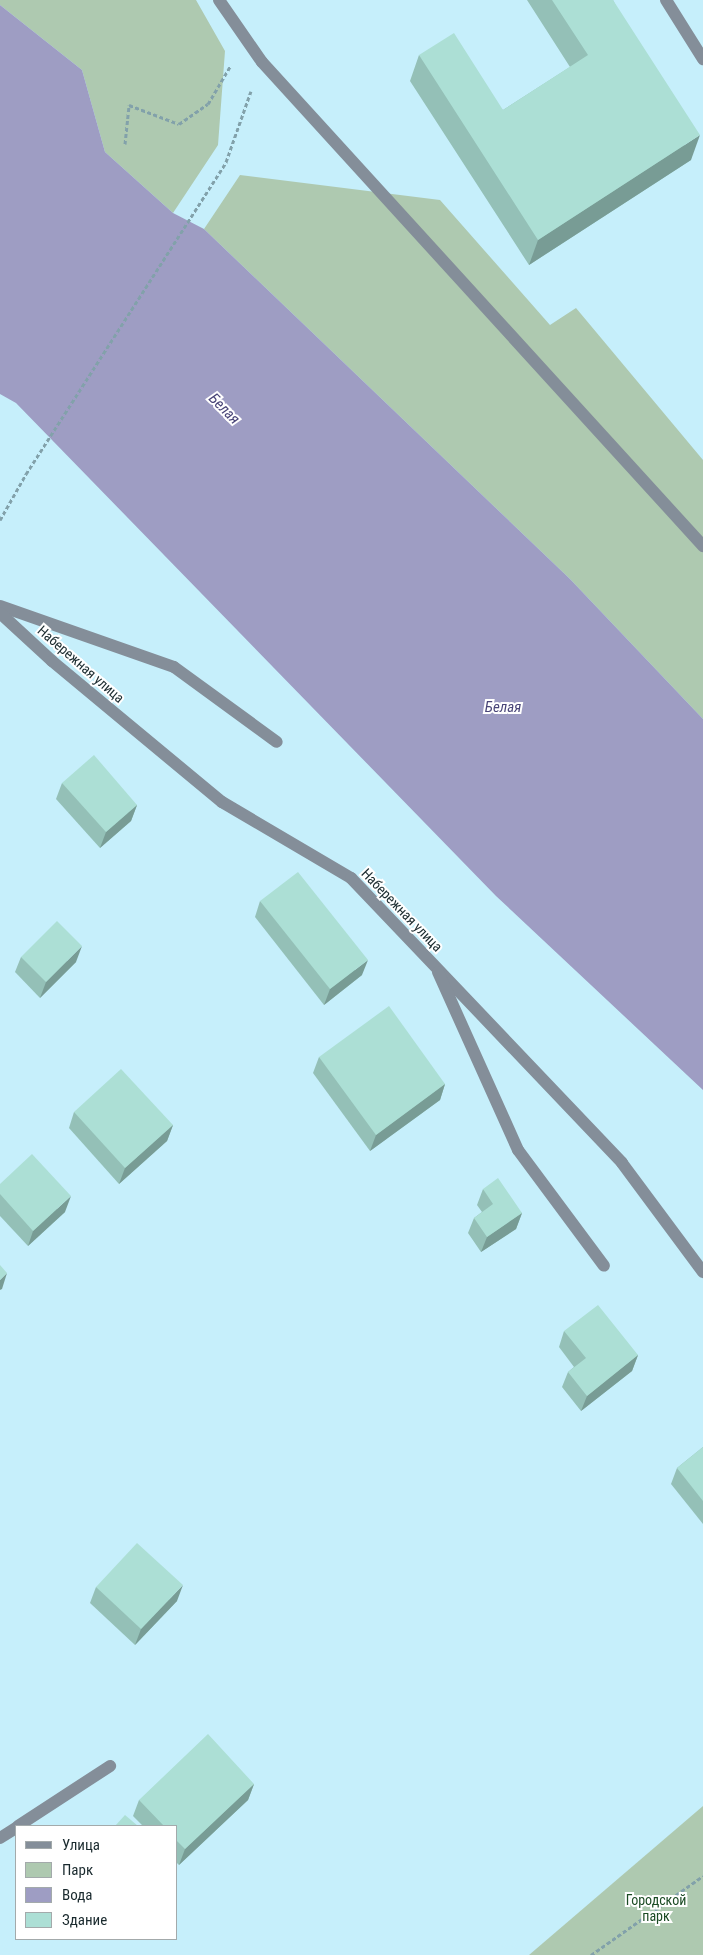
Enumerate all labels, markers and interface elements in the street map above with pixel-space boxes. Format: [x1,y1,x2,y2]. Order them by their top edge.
water label: Белая [205,390,243,428]
street label: Набережная улица [34,622,128,706]
water label: Белая [485,699,521,717]
street label: Набережная улица [358,865,446,955]
legend [15,1825,178,1940]
text: Улица [62,1836,100,1854]
text: Парк [62,1861,93,1879]
text: Вода [62,1886,92,1904]
park label: Городской парк [626,1892,686,1924]
text: Здание [62,1911,107,1929]

